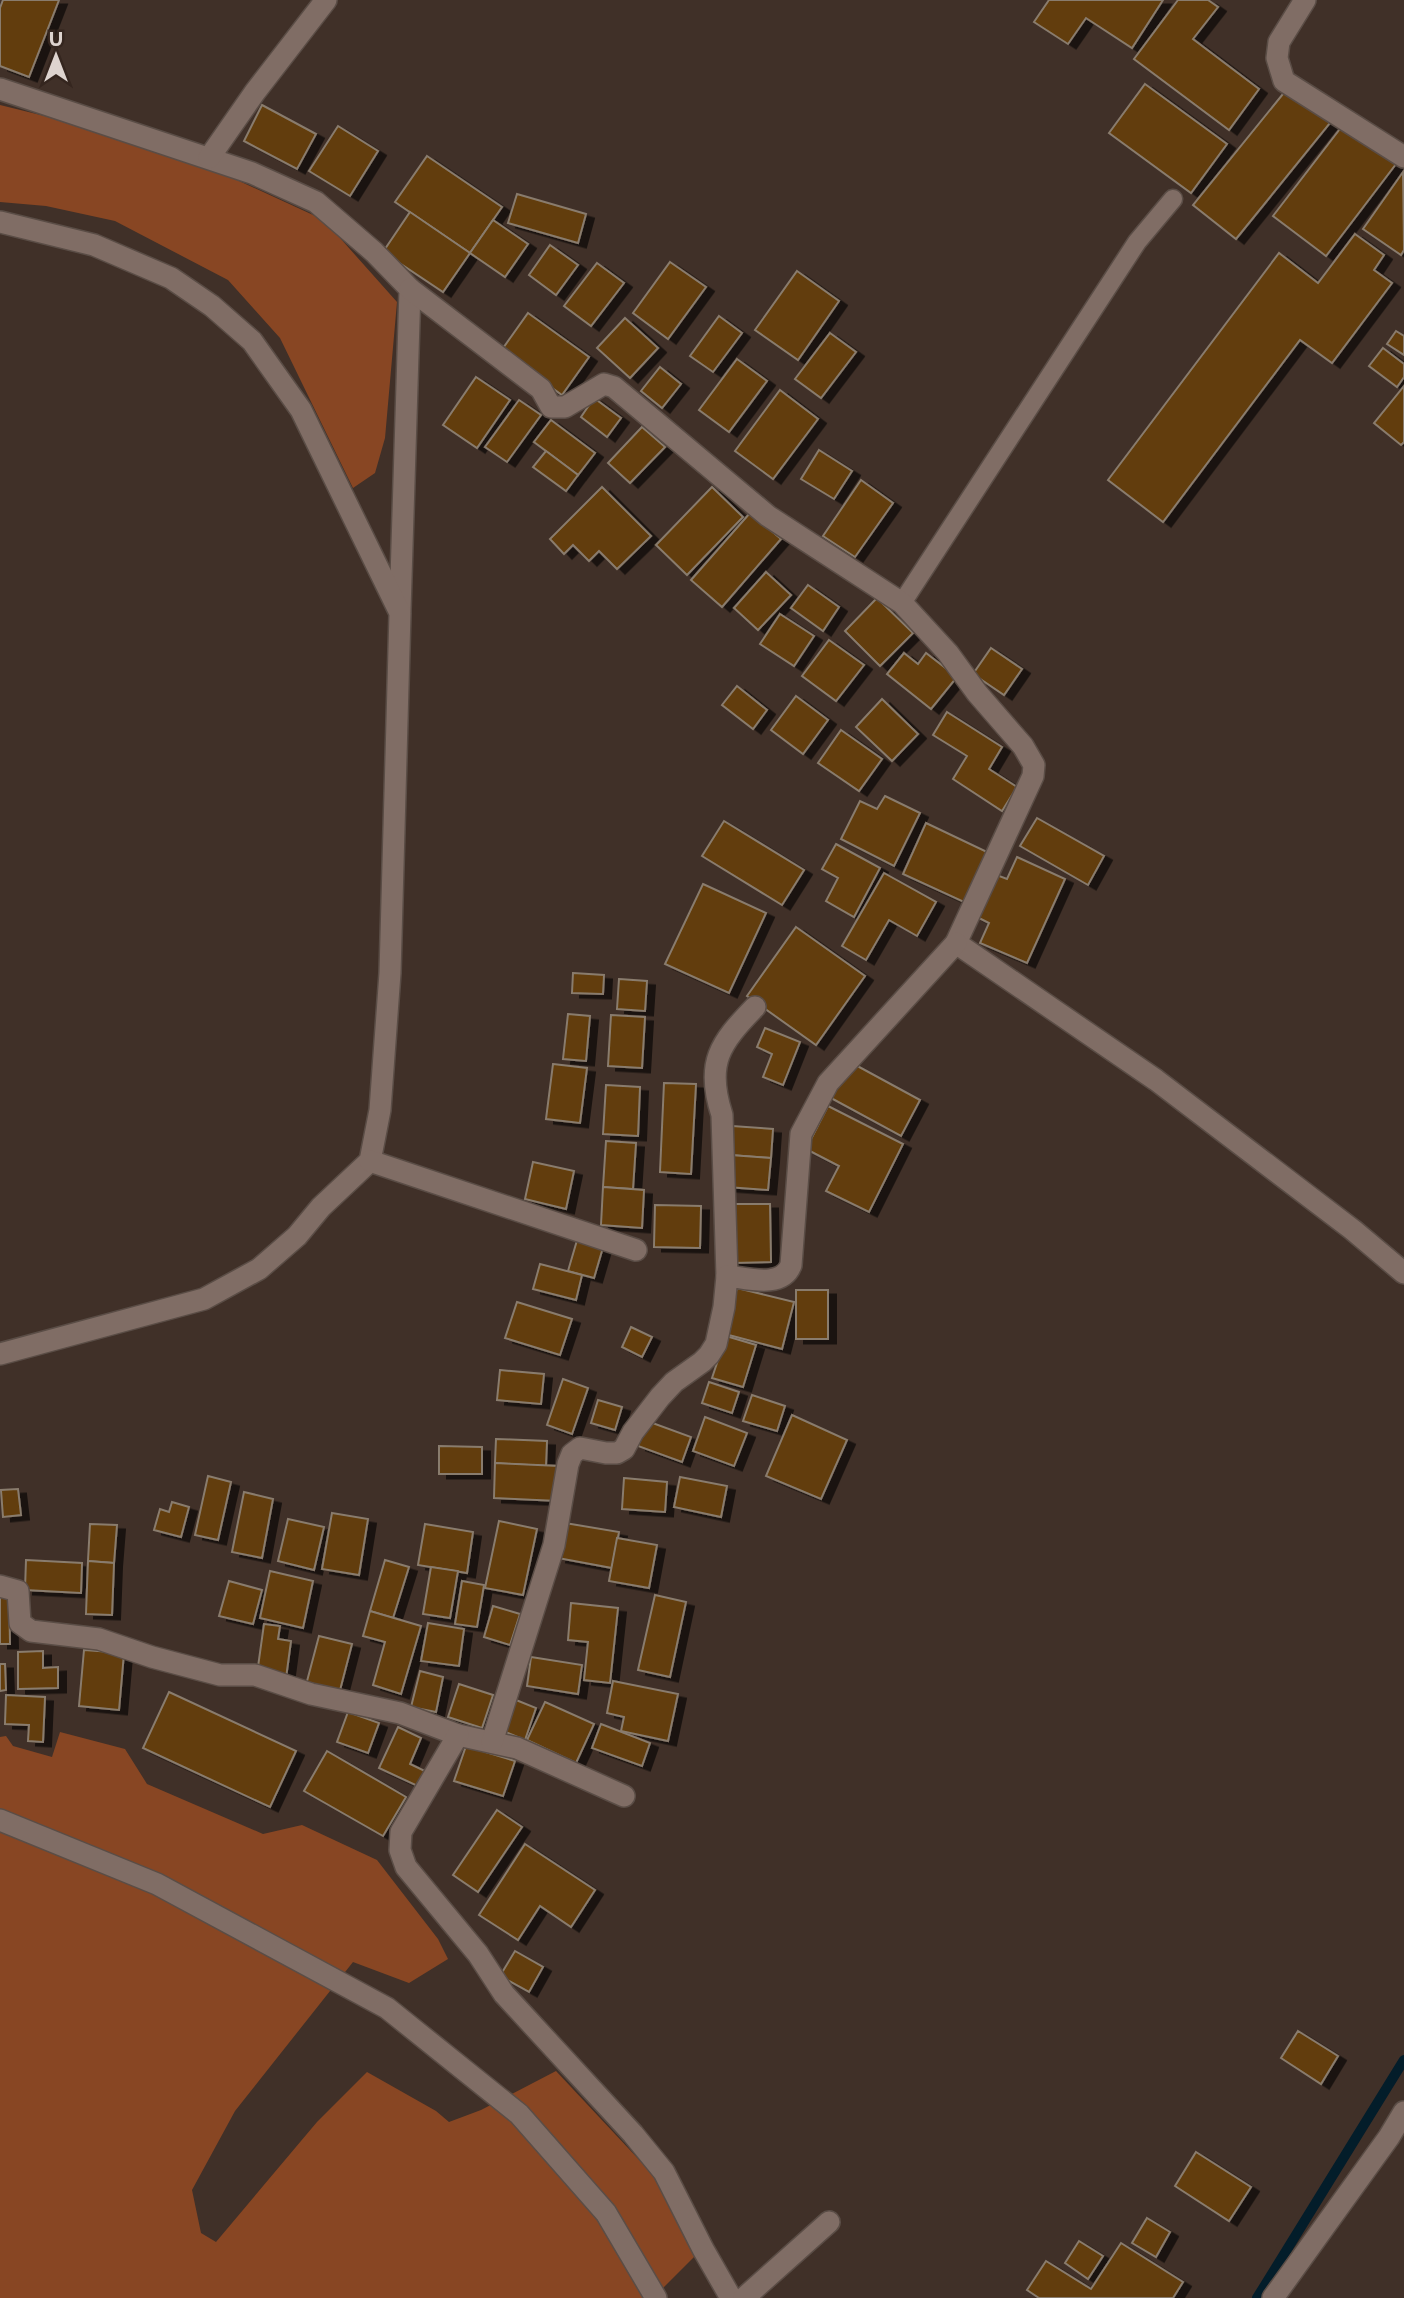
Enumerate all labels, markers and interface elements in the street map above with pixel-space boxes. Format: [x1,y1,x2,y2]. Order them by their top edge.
north arrow [21,21,91,91]
text: U [49,28,63,51]

